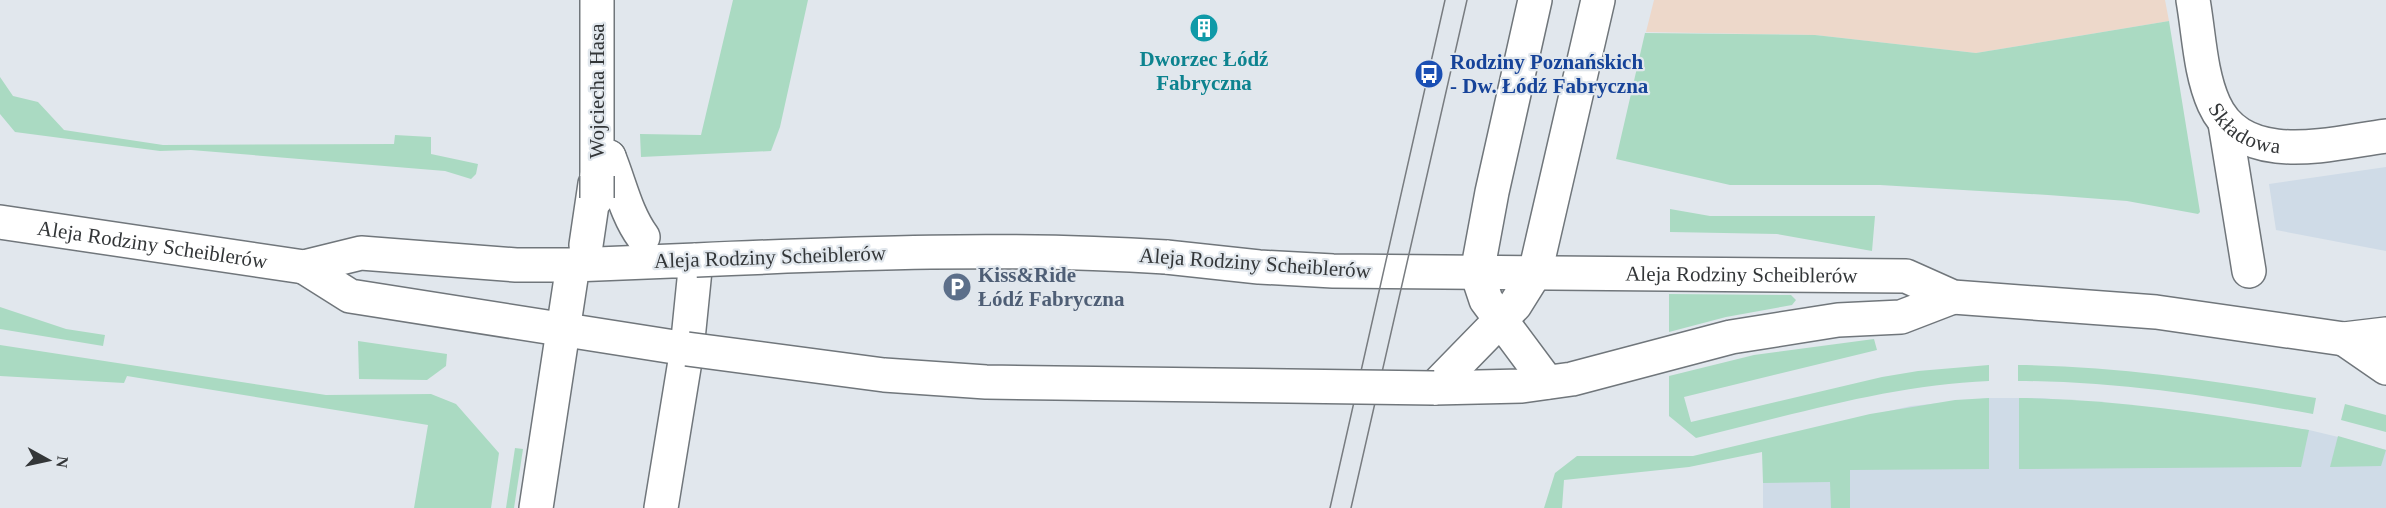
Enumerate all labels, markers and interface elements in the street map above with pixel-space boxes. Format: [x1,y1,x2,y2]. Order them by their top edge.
building icon: Dworzec Łódź Fabryczna [1188,12,1220,44]
street label: Wojciecha Hasa [585,23,609,159]
place label: Dworzec Łódź Fabryczna [1140,47,1268,95]
place label: Rodziny Poznańskich - Dw. Łódź Fabryczna [1450,50,1649,98]
bus stop icon: Rodziny Poznańskich - Dw. Łódź Fabryczna [1413,58,1445,90]
street label: Składowa [2203,99,2282,159]
street label: Aleja Rodziny Scheiblerów [36,216,270,274]
street label: Aleja Rodziny Scheiblerów [654,241,887,273]
street label: Aleja Rodziny Scheiblerów [1138,243,1372,283]
street label: Aleja Rodziny Scheiblerów [1625,262,1858,288]
place label: Kiss&Ride Łódź Fabryczna [978,263,1125,311]
parking icon: Kiss&Ride Łódź Fabryczna [941,271,973,303]
north arrow [18,430,78,490]
text: N [53,455,72,469]

